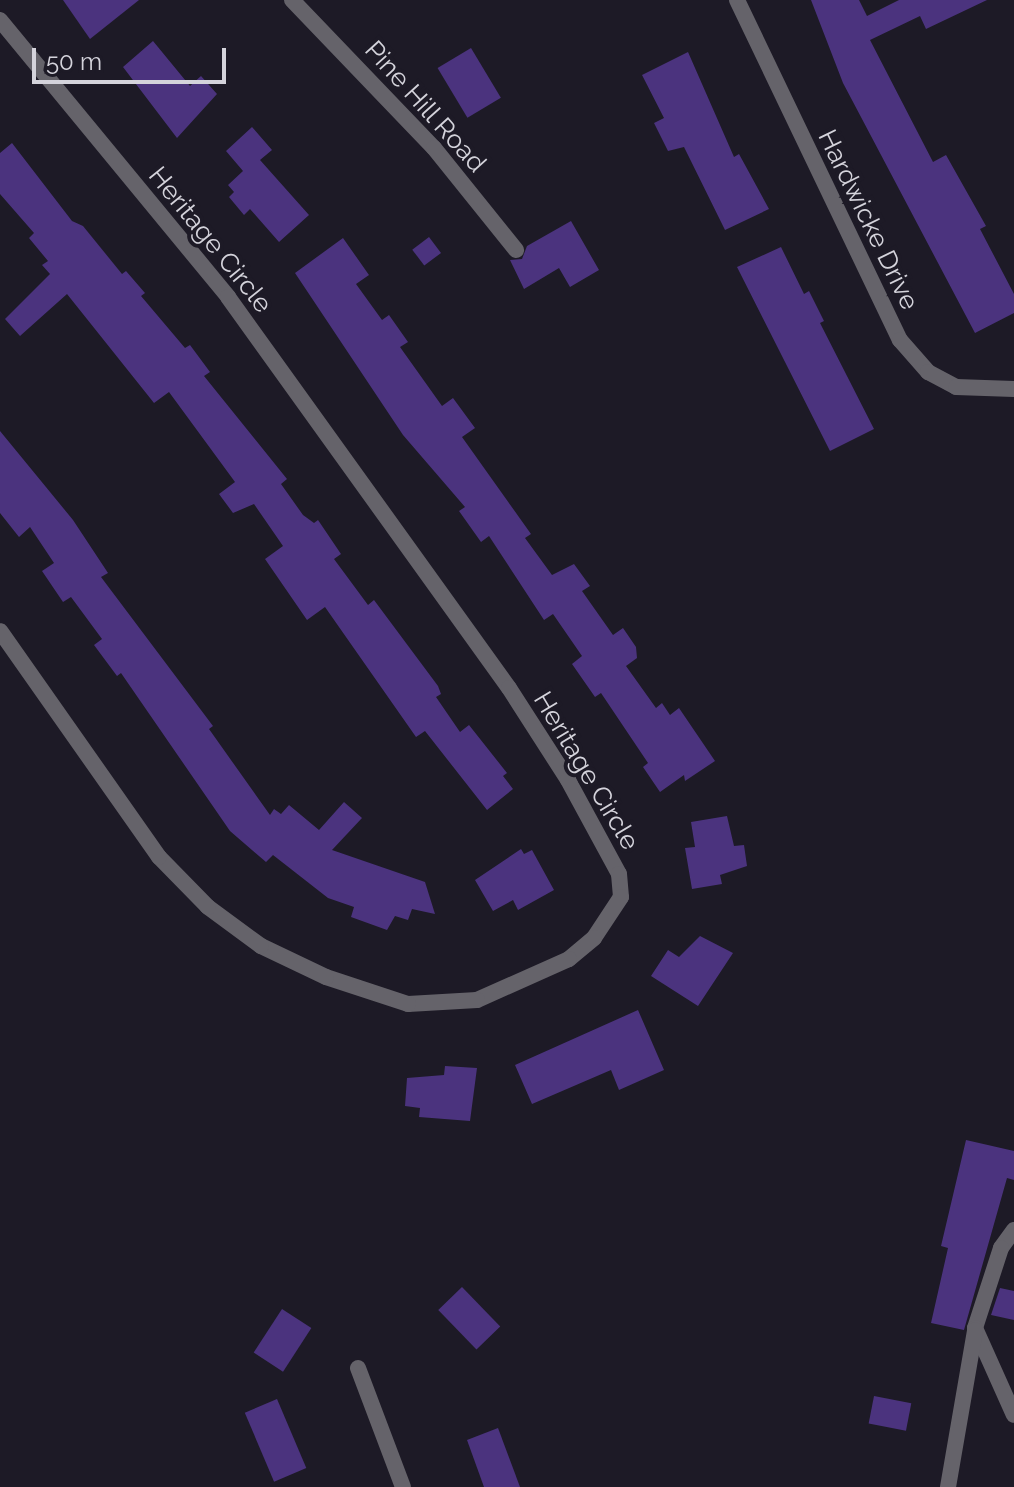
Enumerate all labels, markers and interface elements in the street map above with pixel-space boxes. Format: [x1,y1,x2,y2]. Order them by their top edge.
scale bar [36,32,230,82]
street label: Pine Hill Road [358,35,492,179]
text: 50 m [46,47,102,76]
street label: Hardwicke Drive [811,125,925,315]
street label: Heritage Circle [142,161,278,319]
street label: Heritage Circle [527,686,645,856]

